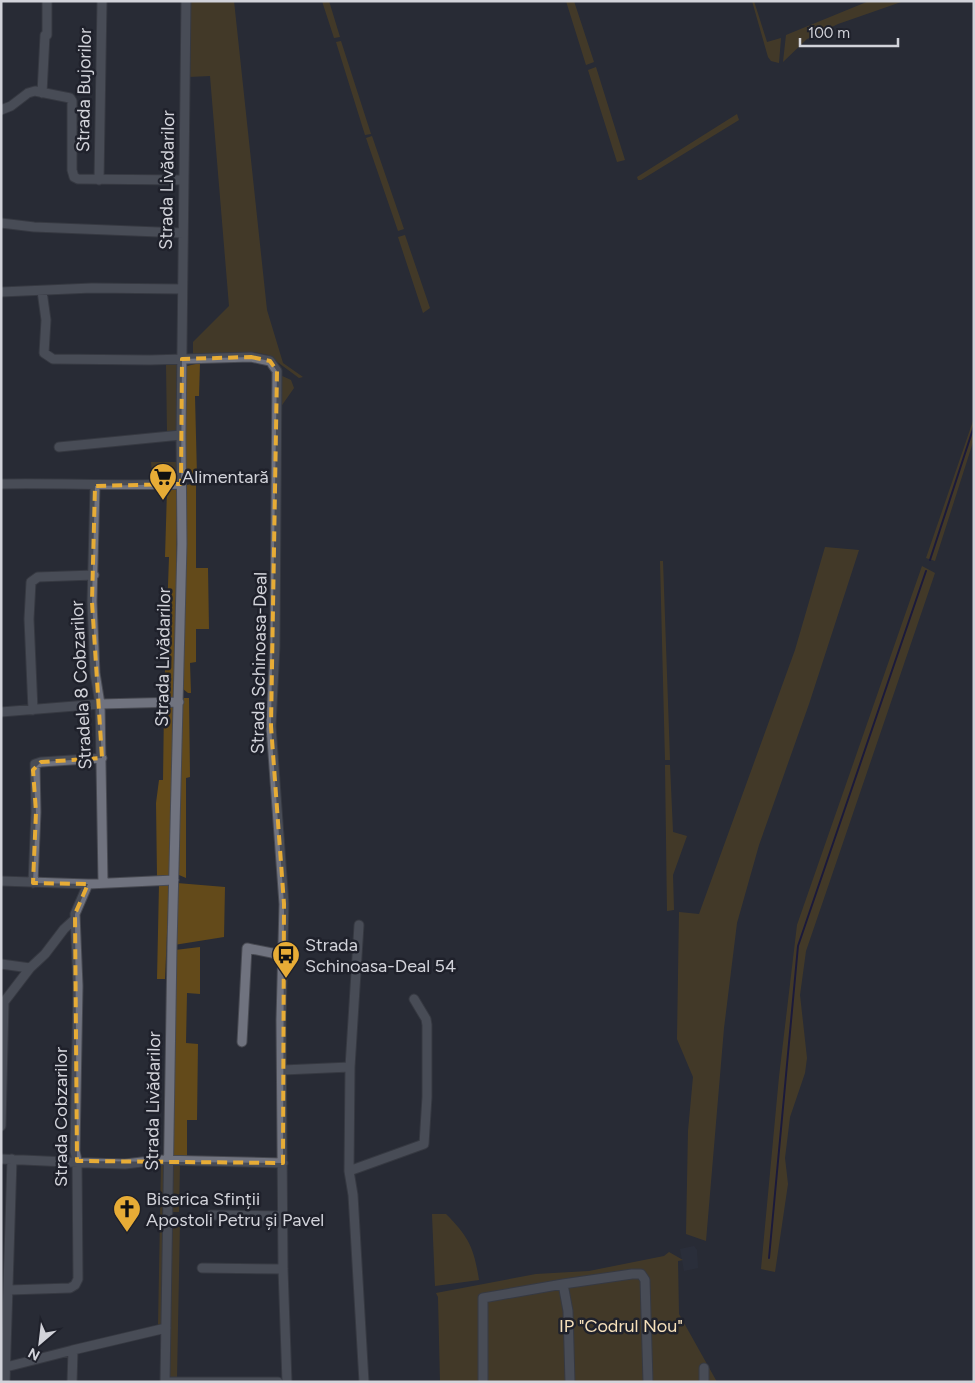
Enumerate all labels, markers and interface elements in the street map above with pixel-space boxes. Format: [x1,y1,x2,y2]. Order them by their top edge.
scale bar [800,15,898,47]
text: 100 m [808,24,850,42]
street label: Strada Bujorilor [72,28,96,152]
street label: Strada Livădarilor [155,110,179,250]
supermarket icon: Alimentară [148,462,178,501]
place label: Alimentară [182,466,269,488]
street label: Strada Schinoasa-Deal [246,572,272,754]
street label: Strada Livădarilor [151,587,175,727]
street label: Stradela 8 Cobzarilor [66,600,96,770]
place label: Strada Schinoasa-Deal 54 [305,934,456,977]
bus stop icon: Strada Schinoasa-Deal 54 [271,940,301,979]
street label: Strada Livădarilor [141,1031,165,1171]
street label: Strada Cobzarilor [50,1047,72,1187]
place label: Biserica Sfinții Apostoli Petru și Pavel [146,1188,324,1231]
church icon: Biserica Sfinții Apostoli Petru și Pavel [112,1194,142,1233]
park label: IP "Codrul Nou" [559,1315,683,1337]
north arrow [15,1318,65,1368]
text: N [25,1344,43,1364]

